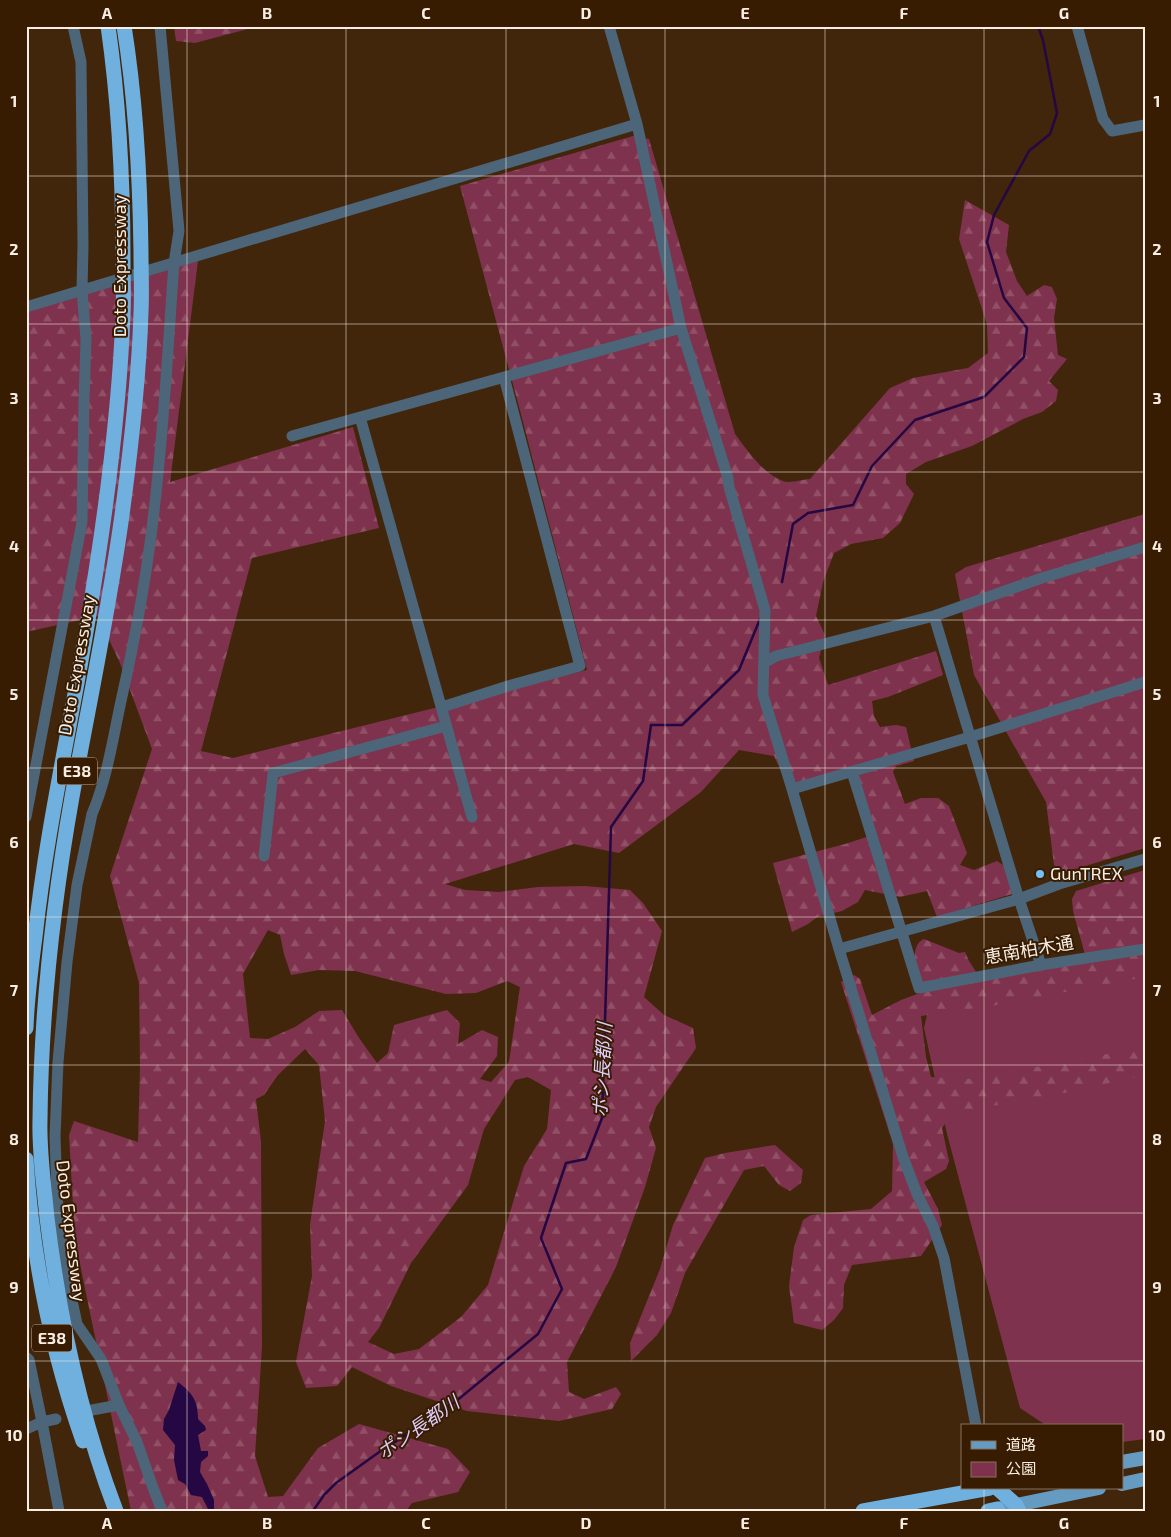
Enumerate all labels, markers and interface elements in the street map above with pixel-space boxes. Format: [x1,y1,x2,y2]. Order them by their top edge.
text: A [102,3,113,22]
text: B [262,3,272,22]
text: C [421,3,431,22]
text: D [581,3,592,22]
text: E [740,3,750,22]
text: F [900,3,909,22]
text: G [1059,3,1069,22]
text: 1 [11,91,17,110]
text: 1 [1154,91,1160,110]
street label: Doto Expressway [108,194,130,337]
text: 2 [9,239,19,258]
text: 2 [1152,239,1162,258]
text: 3 [9,388,19,407]
text: 3 [1152,388,1162,407]
text: 4 [9,536,19,555]
text: 4 [1152,536,1162,555]
street label: Doto Expressway [53,592,99,737]
text: 5 [10,684,19,703]
text: 5 [1153,684,1162,703]
road number: E38 [57,758,97,784]
text: 6 [9,832,19,851]
text: 6 [1152,832,1162,851]
place label: GunTREX [1050,862,1123,884]
marker: GunTREX [1034,868,1046,880]
street label: 恵南柏木通 [983,930,1075,968]
text: 7 [10,980,19,999]
text: 7 [1153,980,1162,999]
water label: ポシ長都川 [588,1020,616,1118]
text: 8 [9,1129,19,1148]
text: 8 [1152,1129,1162,1148]
street label: Doto Expressway [52,1159,92,1303]
text: 9 [9,1277,19,1296]
text: 9 [1152,1277,1162,1296]
road number: E38 [32,1325,72,1352]
water label: ポシ長都川 [372,1389,465,1463]
legend [961,1424,1124,1490]
text: 10 [5,1425,23,1444]
text: 10 [1148,1425,1166,1444]
text: 道路 [1006,1435,1036,1453]
text: 公園 [1006,1459,1036,1477]
text: A [102,1513,113,1532]
text: B [262,1513,272,1532]
text: C [421,1513,431,1532]
text: D [581,1513,592,1532]
text: E [740,1513,750,1532]
text: F [900,1513,909,1532]
text: G [1059,1513,1069,1532]

